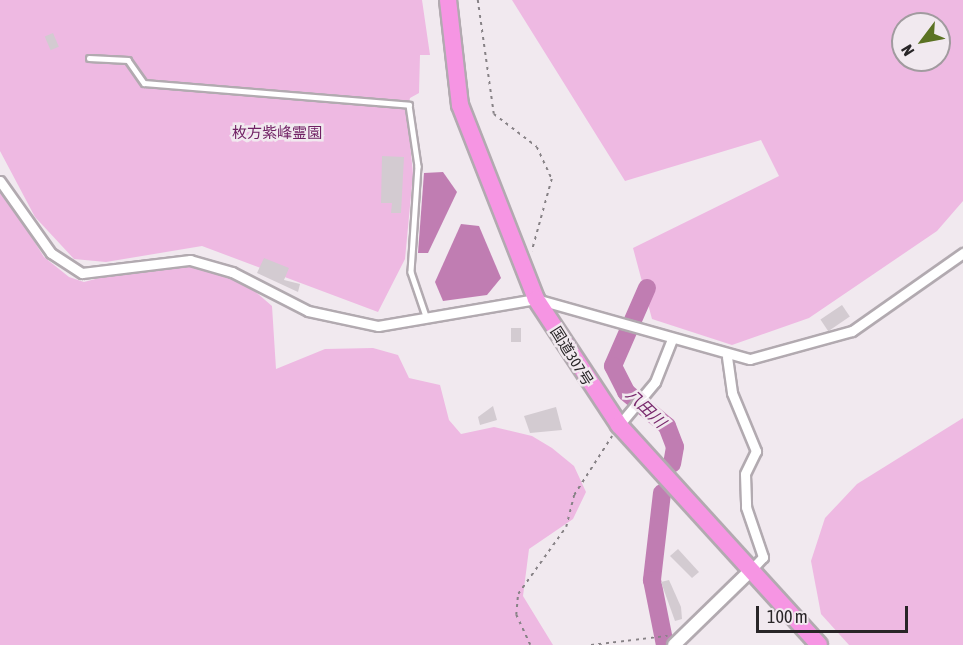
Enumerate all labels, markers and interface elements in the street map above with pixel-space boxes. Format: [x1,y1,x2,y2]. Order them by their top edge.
north arrow [891,12,951,72]
text: N [897,42,918,59]
park label: 枚方紫峰霊園 [232,124,322,142]
street label: 国道307号 [547,323,597,389]
water label: 八田川 [622,384,670,432]
scale bar [759,594,910,632]
text: 100 m [767,606,808,627]

